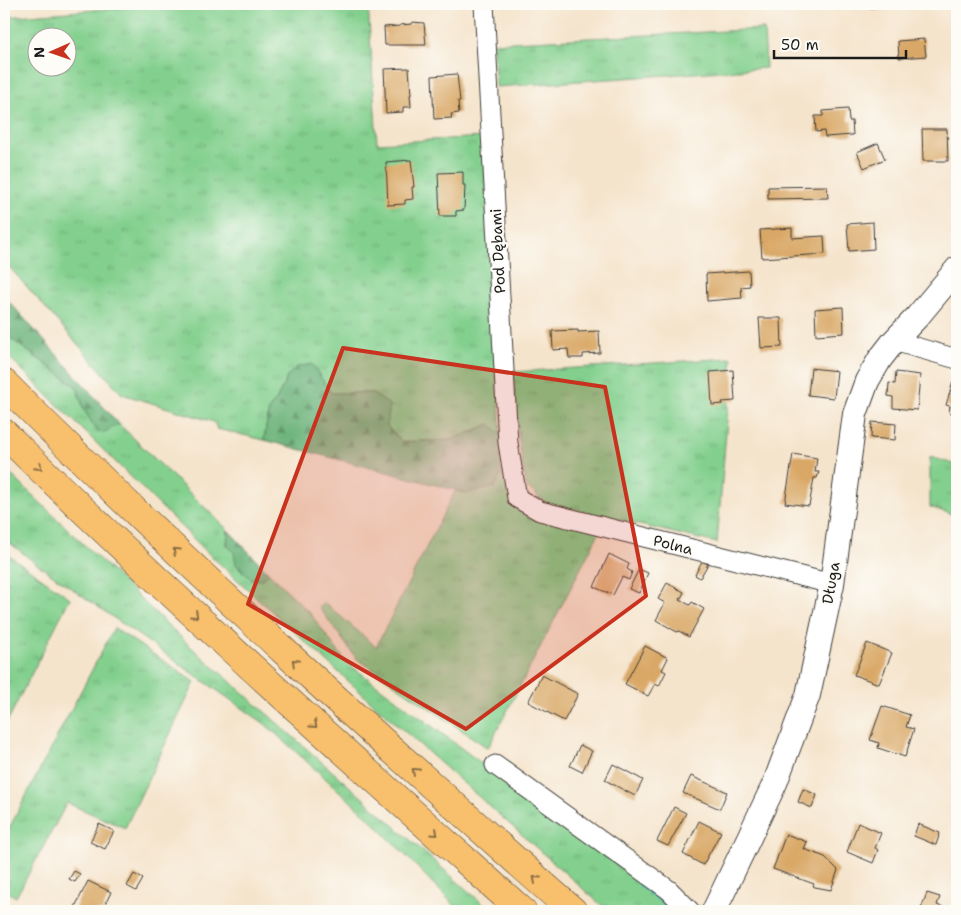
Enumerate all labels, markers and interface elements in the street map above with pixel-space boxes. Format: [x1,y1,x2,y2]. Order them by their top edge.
north arrow [28,28,78,78]
scale bar [774,28,906,60]
text: 50 m [781,35,819,55]
text: N [30,47,48,58]
street label: Pod Dębami [486,208,510,294]
one-way arrow [33,461,42,470]
street label: Polna [651,530,696,560]
one-way arrow [173,548,182,557]
street label: Długa [817,560,845,606]
one-way arrow [189,609,198,618]
one-way arrow [291,658,300,667]
one-way arrow [309,719,318,728]
one-way arrow [412,768,421,777]
one-way arrow [430,827,439,836]
one-way arrow [533,876,542,885]

